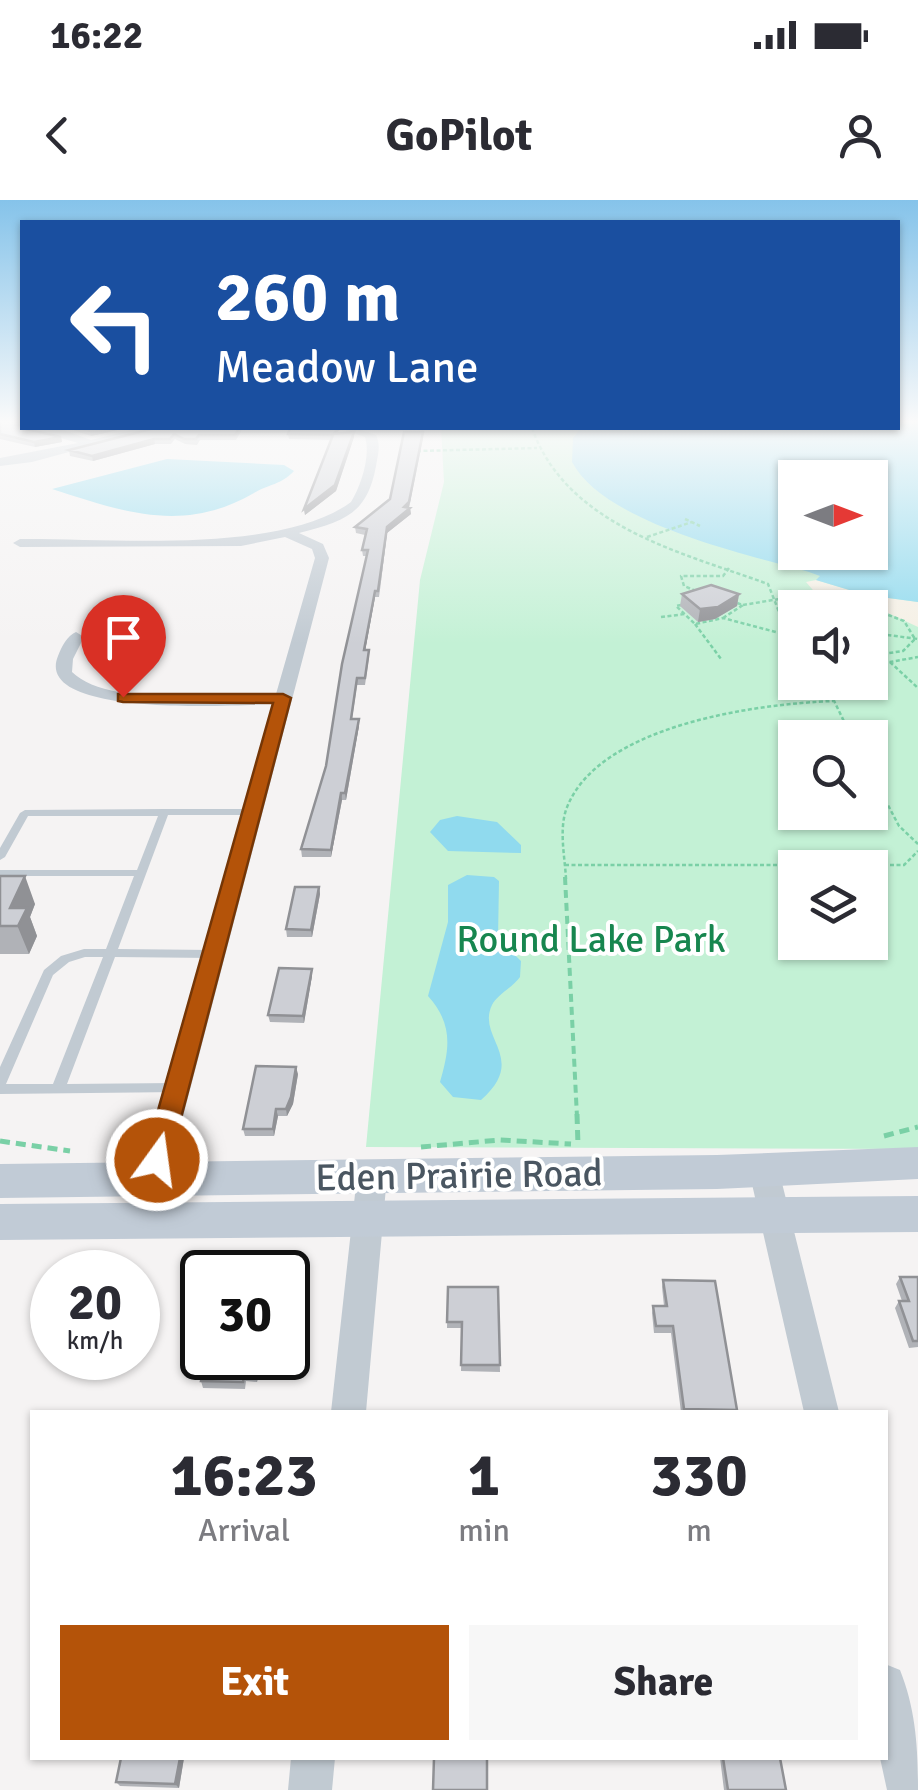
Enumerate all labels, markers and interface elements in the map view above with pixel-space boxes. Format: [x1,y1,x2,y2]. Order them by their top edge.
text: 16:22 [50,12,143,59]
icon: back [30,108,85,163]
text: GoPilot [386,108,532,163]
icon: person [833,108,888,163]
text: 260 m [215,254,400,340]
icon: left [50,260,180,390]
text: Meadow Lane [215,340,479,395]
north arrow [778,460,888,570]
map controls [778,460,888,960]
button: sound [778,590,888,700]
pin [81,595,166,698]
icon: arrive [96,610,151,665]
button: search [778,720,888,830]
button: layers [778,850,888,960]
park label: Round Lake Park [456,916,726,963]
position arrow [105,1108,209,1212]
street label: Eden Prairie Road [315,1149,603,1202]
speed limit sign: 30 [180,1250,310,1380]
text: 20 [68,1272,122,1334]
text: km/h [67,1325,123,1356]
text: 16:23 [170,1439,318,1513]
text: 1 [468,1439,500,1513]
text: 330 [650,1439,748,1513]
text: Arrival [198,1511,290,1550]
text: min [458,1511,510,1550]
text: m [686,1511,712,1550]
button: Exit [60,1625,449,1740]
button: Share [469,1625,858,1740]

